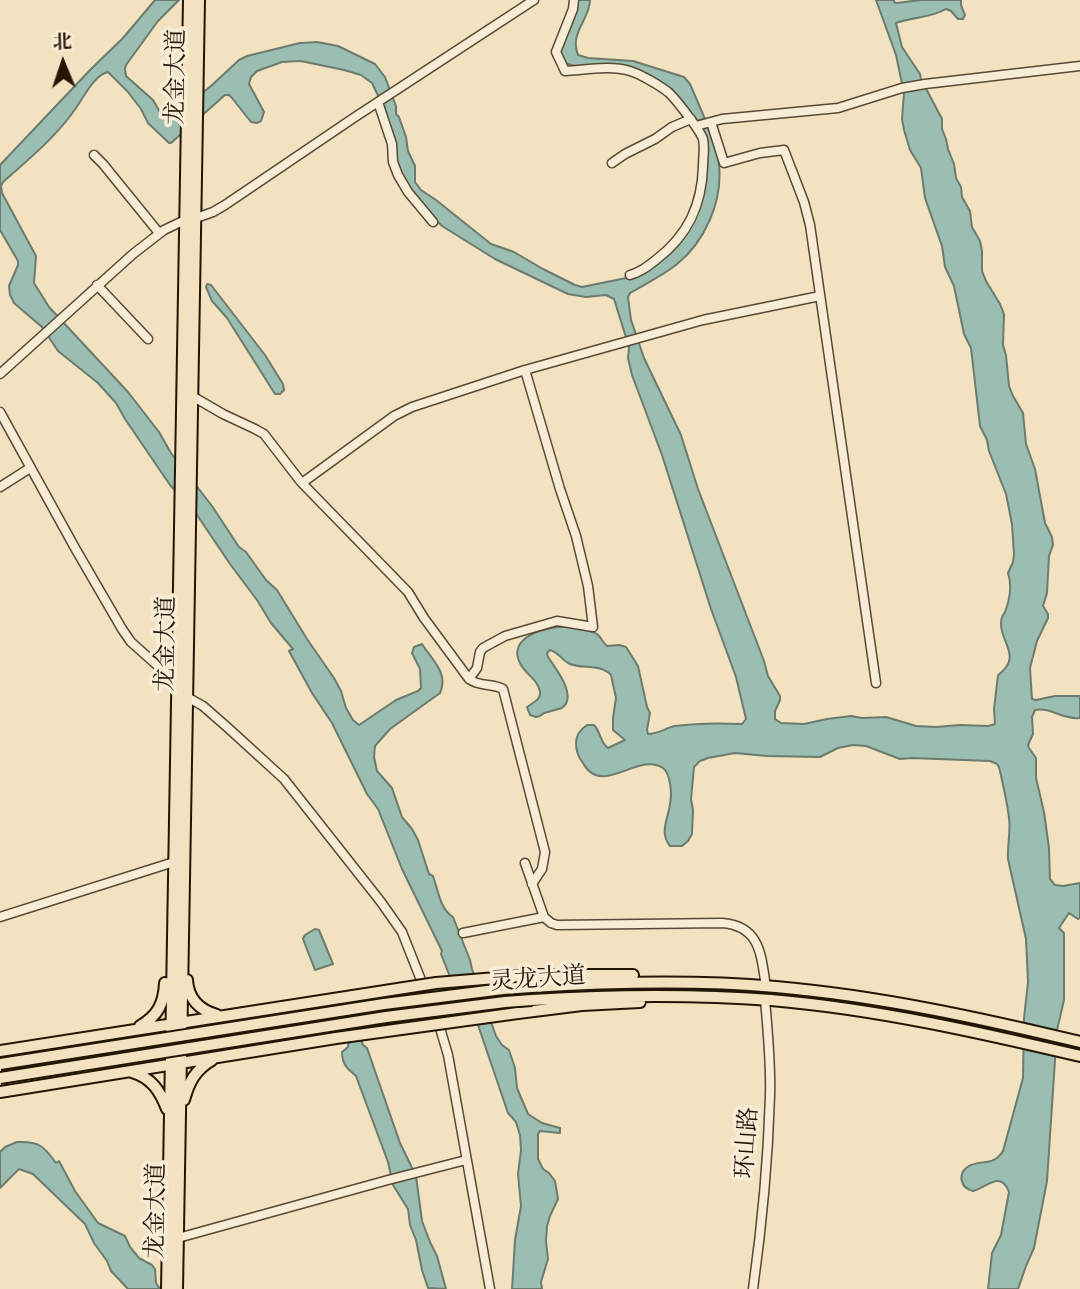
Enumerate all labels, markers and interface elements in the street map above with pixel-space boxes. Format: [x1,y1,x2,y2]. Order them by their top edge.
north arrow [28,28,98,98]
text: 北 [52,29,72,55]
street label: 龙金大道 [162,29,192,125]
street label: 龙金大道 [152,596,182,692]
street label: 灵龙大道 [489,962,587,998]
street label: 环山路 [731,1106,765,1180]
street label: 龙金大道 [142,1163,172,1259]

